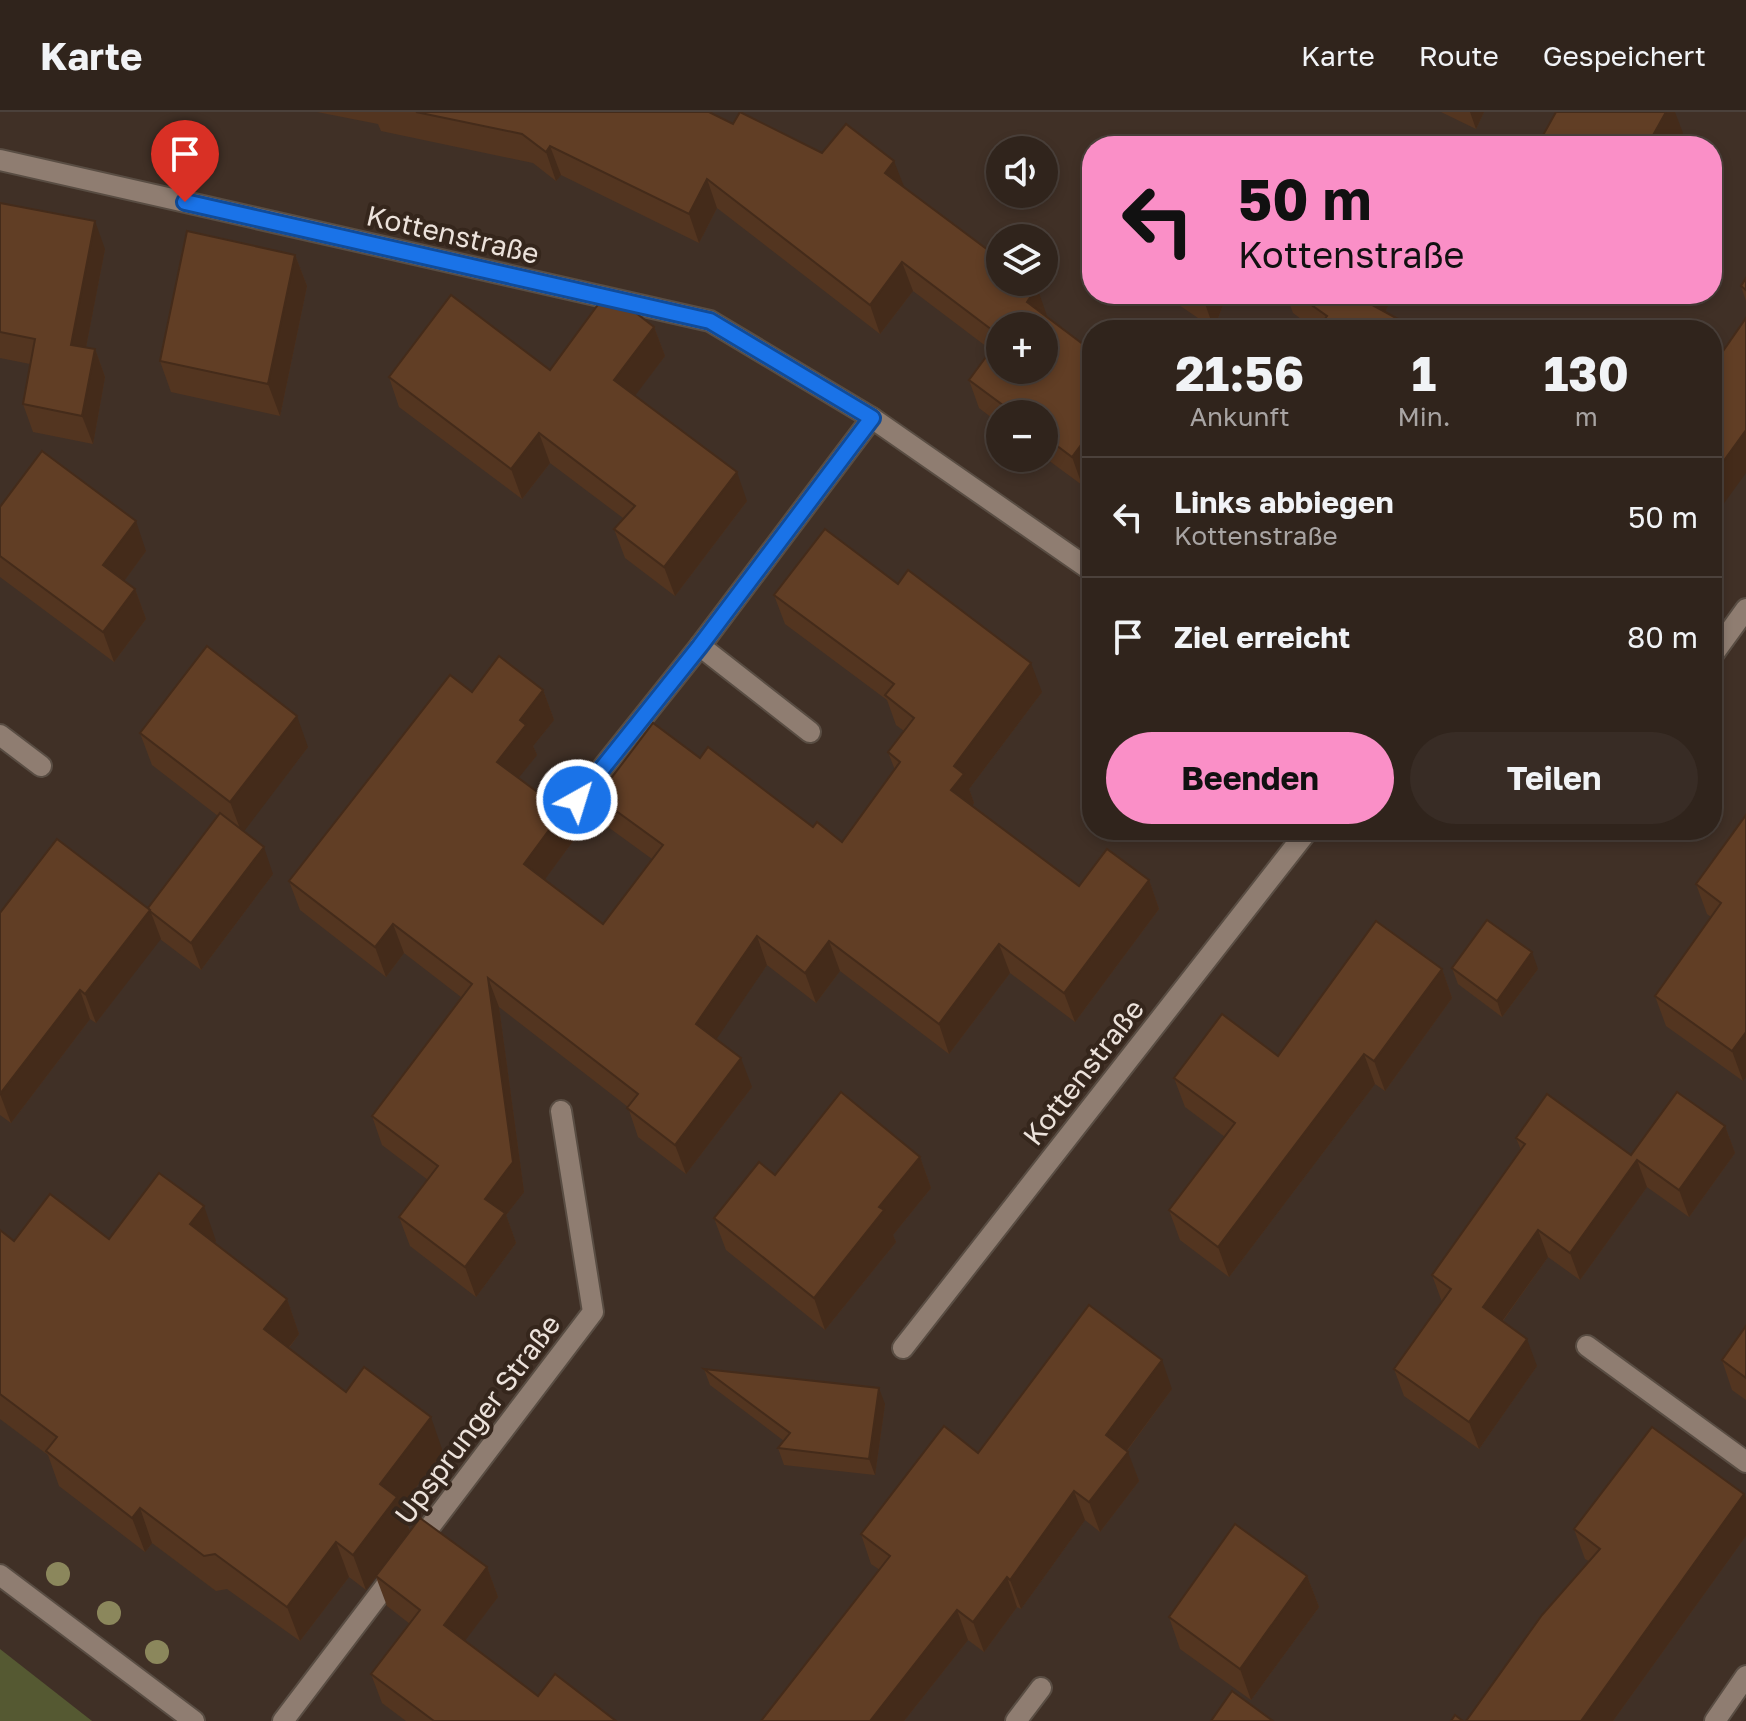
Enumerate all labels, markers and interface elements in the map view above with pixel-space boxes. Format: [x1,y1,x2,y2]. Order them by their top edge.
text: Karte [40,33,142,78]
text: Karte [1301,39,1375,72]
text: Route [1419,39,1499,72]
text: Gespeichert [1543,39,1706,72]
pin [151,120,219,202]
icon: arrive [163,132,207,176]
map controls [986,136,1058,472]
button: sound [986,136,1058,208]
text: 50 m [1238,165,1372,232]
icon: left [1106,168,1210,272]
street label: Kottenstraße [363,198,543,270]
button: layers [986,224,1058,296]
text: Kottenstraße [1238,233,1464,276]
button: + [986,312,1058,384]
text: 21:56 [1175,344,1304,402]
text: 1 [1412,344,1436,402]
text: 130 [1544,344,1629,402]
button: − [986,400,1058,472]
text: Ankunft [1190,401,1290,432]
text: Min. [1397,401,1451,432]
text: m [1575,401,1598,432]
text: Links abbiegen [1174,484,1394,520]
icon: left [1106,495,1150,539]
text: 50 m [1628,499,1698,535]
text: Kottenstraße [1174,520,1338,551]
icon: arrive [1106,615,1150,659]
text: Ziel erreicht [1174,619,1350,655]
text: 80 m [1627,619,1698,655]
button: Beenden [1106,732,1394,824]
button: Teilen [1410,732,1698,824]
position arrow [535,758,619,842]
street label: Kottenstraße [1016,992,1150,1152]
street label: Upsprunger Straße [387,1308,567,1530]

